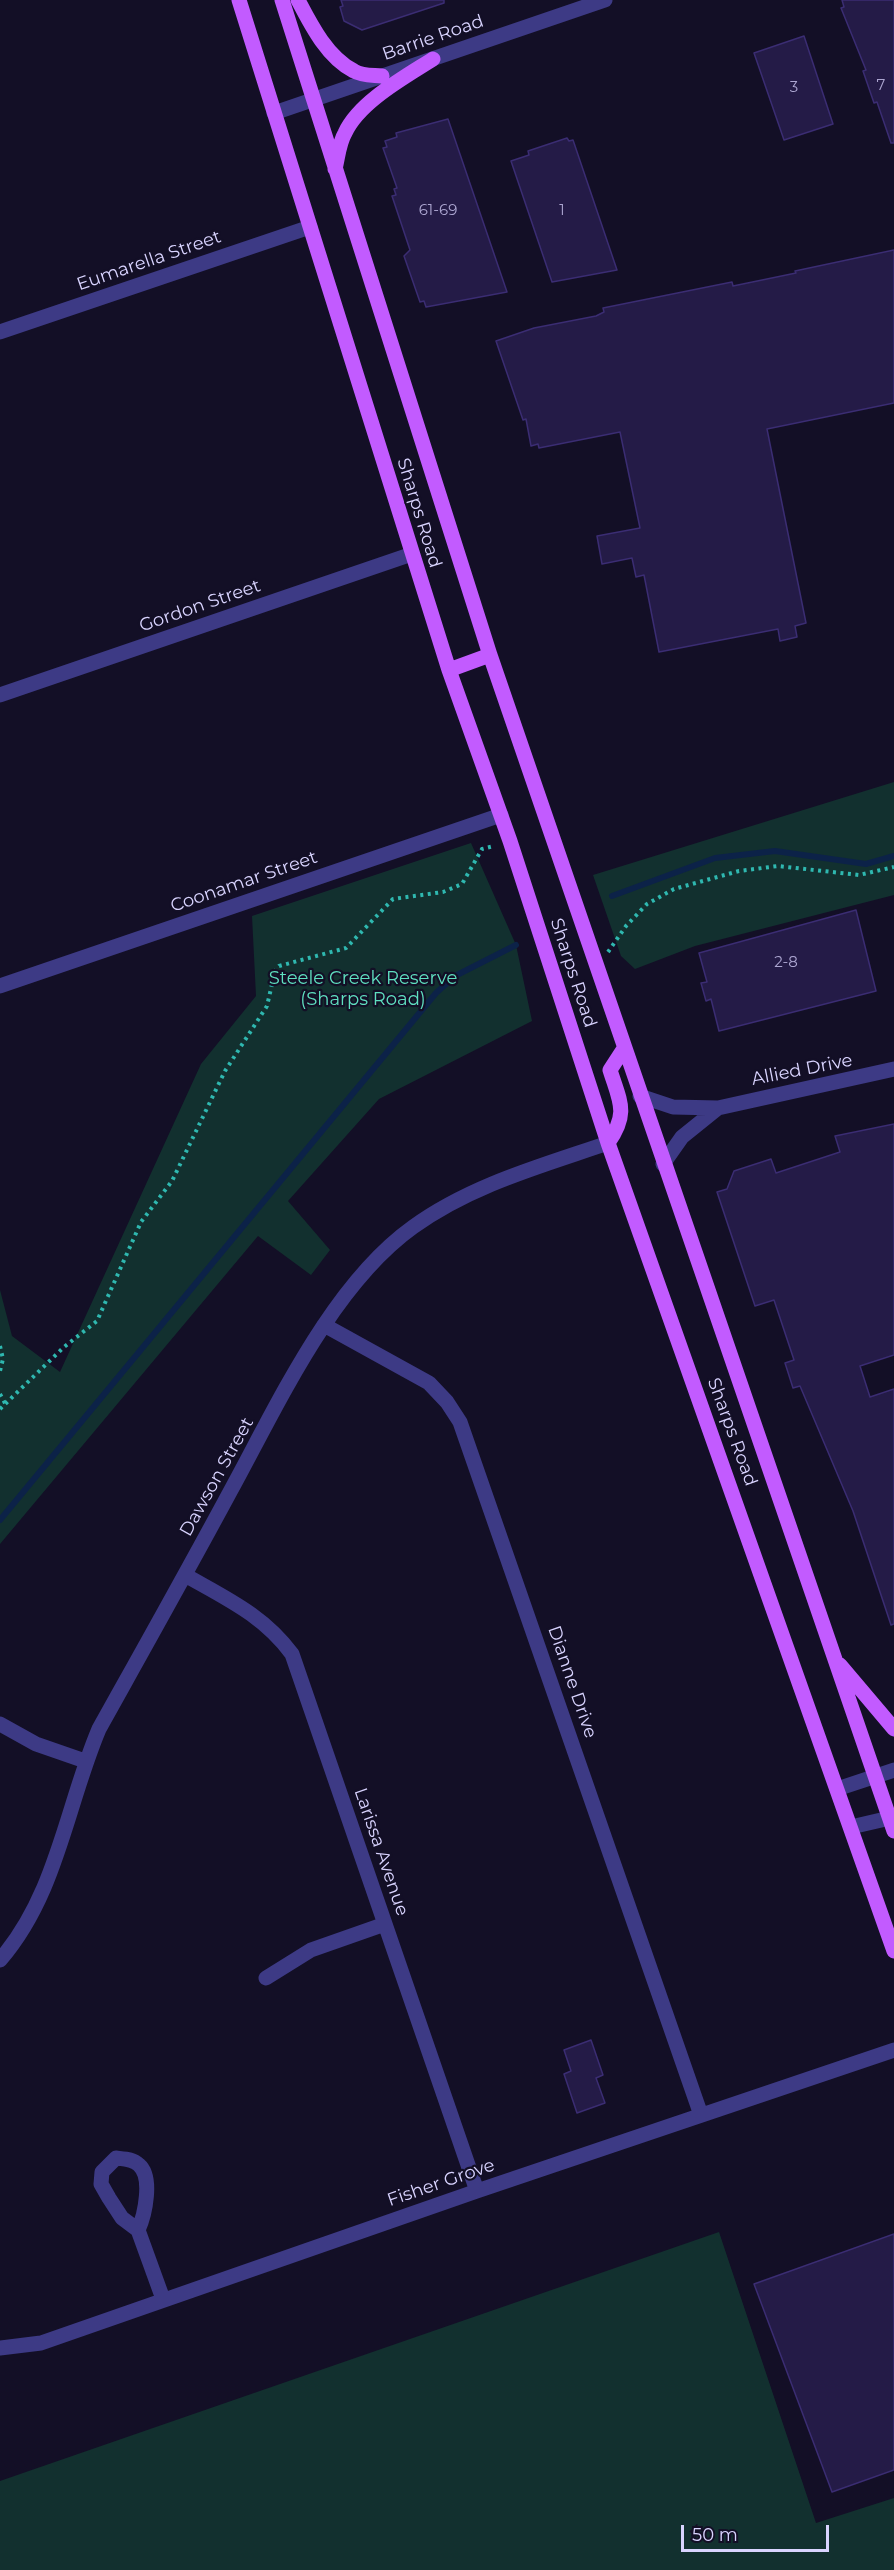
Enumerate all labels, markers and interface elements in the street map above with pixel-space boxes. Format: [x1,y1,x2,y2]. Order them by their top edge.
street label: Barrie Road [379,11,487,65]
house number: 7 [877,77,885,95]
house number: 3 [790,79,798,97]
house number: 61-69 [419,202,457,220]
house number: 1 [559,202,565,220]
street label: Eumarella Street [74,226,224,296]
street label: Sharps Road [392,455,446,571]
street label: Gordon Street [136,575,264,637]
street label: Coonamar Street [168,847,320,917]
street label: Sharps Road [545,916,601,1030]
house number: 2-8 [774,954,798,972]
park label: Steele Creek Reserve (Sharps Road) [269,968,457,1010]
street label: Allied Drive [750,1050,854,1090]
street label: Sharps Road [702,1375,762,1489]
street label: Dawson Street [175,1414,259,1540]
street label: Dianne Drive [543,1623,601,1741]
street label: Larissa Avenue [349,1785,413,1919]
street label: Fisher Grove [384,2155,498,2211]
scale bar [684,2513,832,2551]
text: 50 m [692,2524,738,2546]

